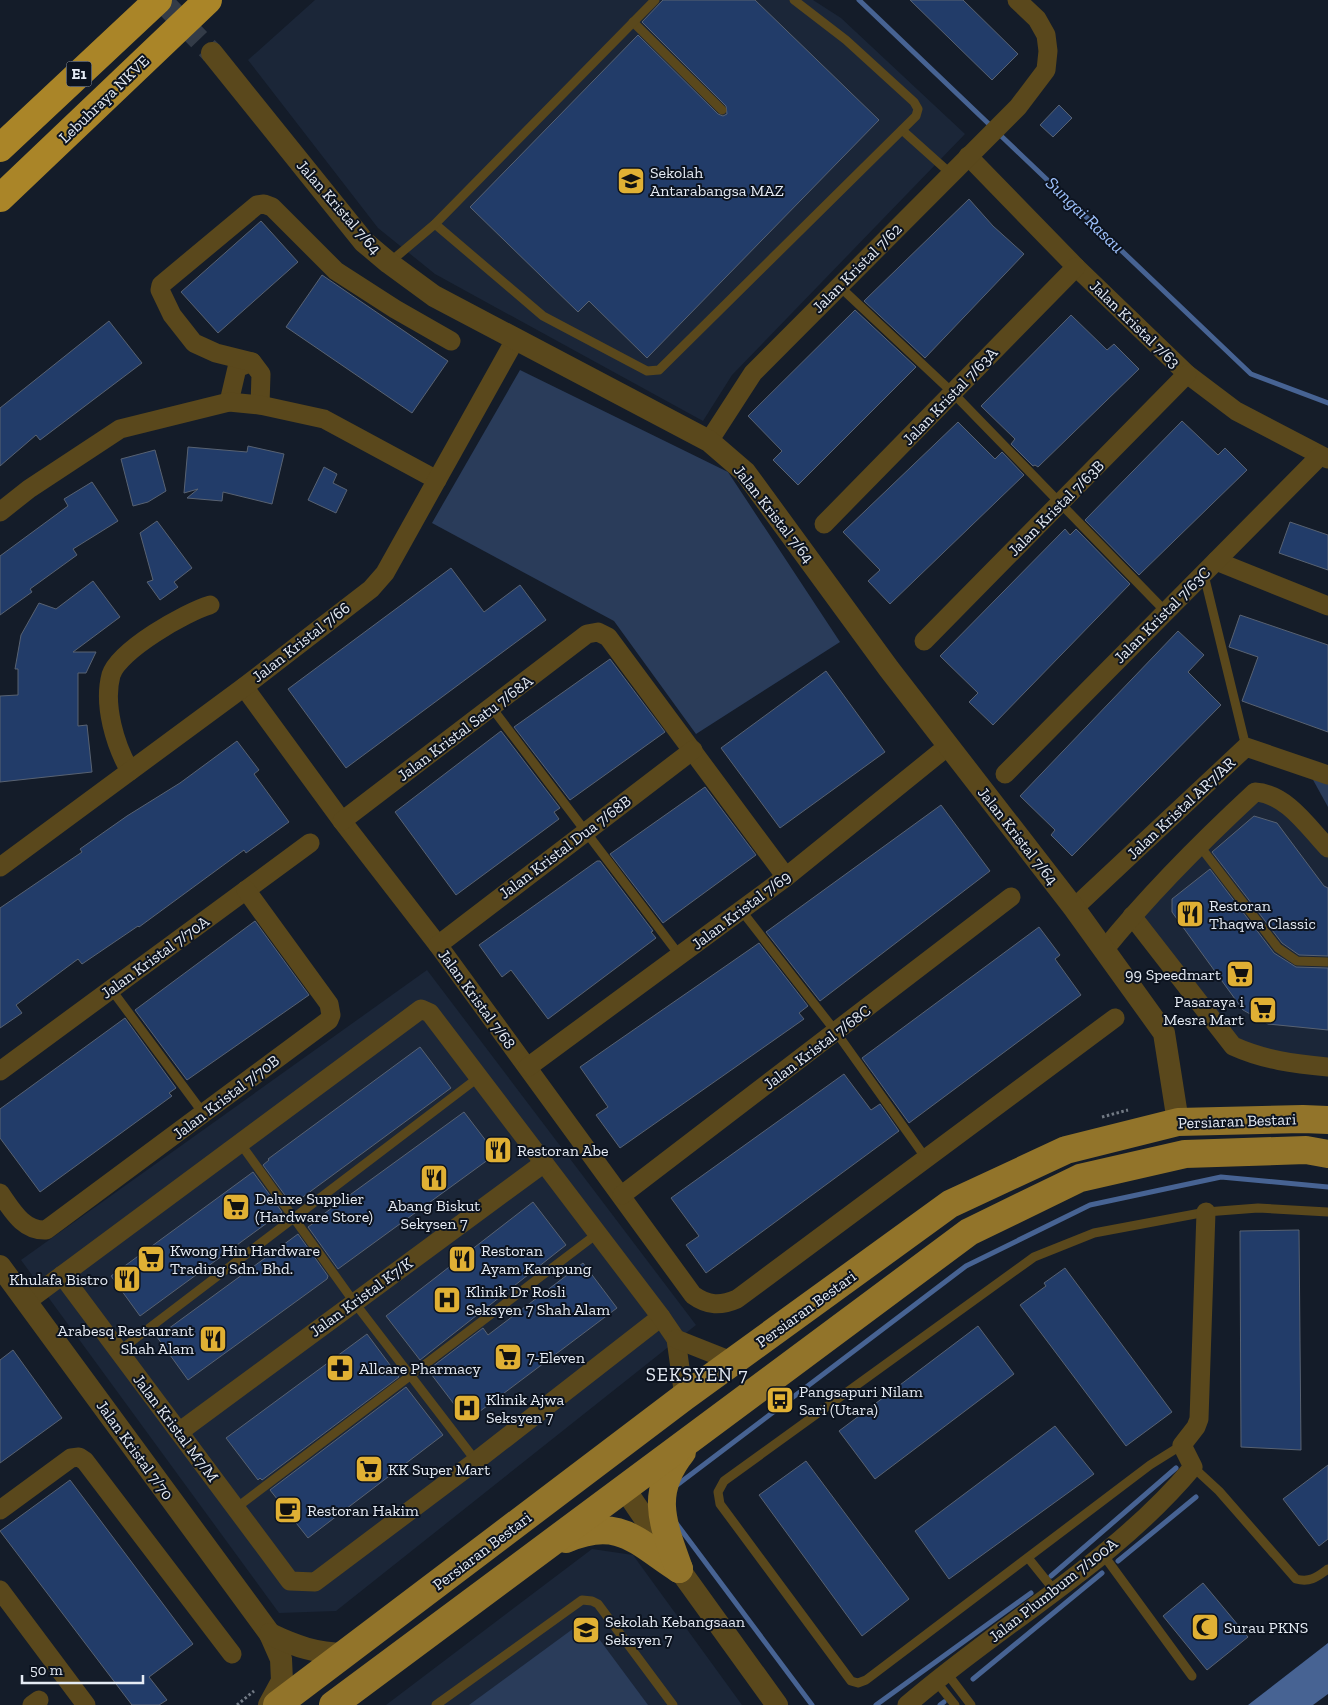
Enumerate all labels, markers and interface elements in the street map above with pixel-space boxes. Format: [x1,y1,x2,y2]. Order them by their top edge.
street label: Lebuhraya NKVE [55,51,153,147]
road number: E1 [66,62,92,86]
street label: Jalan Kristal 7/64 [293,156,385,258]
place label: Sekolah Antarabangsa MAZ [650,163,784,200]
school or university icon: Sekolah Antarabangsa MAZ [616,166,646,196]
water label: Sungai Rasau [1041,172,1129,258]
street label: Jalan Kristal 7/62 [808,219,906,317]
street label: Jalan Kristal 7/63 [1086,276,1184,372]
street label: Jalan Kristal 7/63A [899,343,1002,449]
street label: Jalan Kristal 7/63B [1004,456,1108,560]
street label: Jalan Kristal 7/64 [730,461,818,567]
street label: Jalan Kristal 7/63C [1110,563,1214,667]
street label: Jalan Kristal 7/66 [248,598,354,686]
street label: Jalan Kristal Satu 7/68A [394,671,537,785]
street label: Jalan Kristal AR7/AR [1123,753,1239,863]
street label: Jalan Kristal 7/64 [974,783,1062,889]
street label: Jalan Kristal Dua 7/68B [495,791,635,903]
street label: Jalan Kristal 7/69 [688,867,794,953]
place label: Restoran Thaqwa Classic [1209,896,1316,933]
restaurant icon: Restoran Thaqwa Classic [1175,899,1205,929]
street label: Jalan Kristal 7/70A [97,911,213,1003]
street label: Jalan Kristal 7/68 [434,945,520,1053]
supermarket icon: 99 Speedmart [1225,959,1255,989]
place label: 99 Speedmart [1125,965,1221,984]
place label: Pasaraya i Mesra Mart [1163,992,1245,1029]
supermarket icon: Pasaraya i Mesra Mart [1248,995,1278,1025]
street label: Jalan Kristal 7/68C [760,1001,874,1093]
street label: Jalan Kristal 7/70B [169,1051,283,1143]
street label: Persiaran Bestari [1177,1109,1297,1133]
restaurant icon: Restoran Abe [483,1135,513,1165]
place label: Restoran Abe [517,1141,609,1160]
restaurant icon: Abang Biskut Sekysen 7 [419,1163,449,1193]
place label: Deluxe Supplier (Hardware Store) [255,1189,373,1226]
supermarket icon: Deluxe Supplier (Hardware Store) [221,1192,251,1222]
place label: Abang Biskut Sekysen 7 [388,1196,480,1233]
place label: Kwong Hin Hardware Trading Sdn. Bhd. [170,1241,320,1278]
place label: Restoran Ayam Kampung [481,1241,592,1278]
supermarket icon: Kwong Hin Hardware Trading Sdn. Bhd. [136,1244,166,1274]
restaurant icon: Restoran Ayam Kampung [447,1244,477,1274]
street label: Jalan Kristal K7/K [306,1253,417,1341]
restaurant icon: Khulafa Bistro [112,1264,142,1294]
street label: Persiaran Bestari [752,1266,860,1352]
place label: Khulafa Bistro [9,1270,108,1289]
place label: Klinik Dr Rosli Seksyen 7 Shah Alam [466,1282,610,1319]
hospital icon: Klinik Dr Rosli Seksyen 7 Shah Alam [432,1285,462,1315]
place label: Arabesq Restaurant Shah Alam [58,1321,194,1358]
restaurant icon: Arabesq Restaurant Shah Alam [198,1324,228,1354]
supermarket icon: 7-Eleven [493,1342,523,1372]
place label: 7-Eleven [527,1348,586,1367]
pharmacy icon: Allcare Pharmacy [325,1353,355,1383]
place label: Allcare Pharmacy [359,1359,481,1378]
district label: SEKSYEN 7 [646,1363,748,1386]
street label: Jalan Kristal M7/M [129,1370,223,1486]
place label: Pangsapuri Nilam Sari (Utara) [799,1382,923,1419]
bus stop icon: Pangsapuri Nilam Sari (Utara) [765,1385,795,1415]
place label: Klinik Ajwa Seksyen 7 [486,1390,565,1427]
hospital icon: Klinik Ajwa Seksyen 7 [452,1393,482,1423]
street label: Jalan Kristal 7/70 [92,1396,178,1504]
supermarket icon: KK Super Mart [354,1454,384,1484]
place label: KK Super Mart [388,1460,490,1479]
cafe icon: Restoran Hakim [273,1495,303,1525]
place label: Restoran Hakim [307,1501,419,1520]
street label: Persiaran Bestari [429,1507,535,1594]
street label: Jalan Plumbum 7/100A [985,1534,1122,1646]
place label: Sekolah Kebangsaan Seksyen 7 [605,1612,746,1649]
mosque icon: Surau PKNS [1190,1612,1220,1642]
school or university icon: Sekolah Kebangsaan Seksyen 7 [571,1615,601,1645]
place label: Surau PKNS [1224,1618,1308,1637]
scale bar [22,1652,144,1684]
text: 50 m [30,1661,63,1679]

